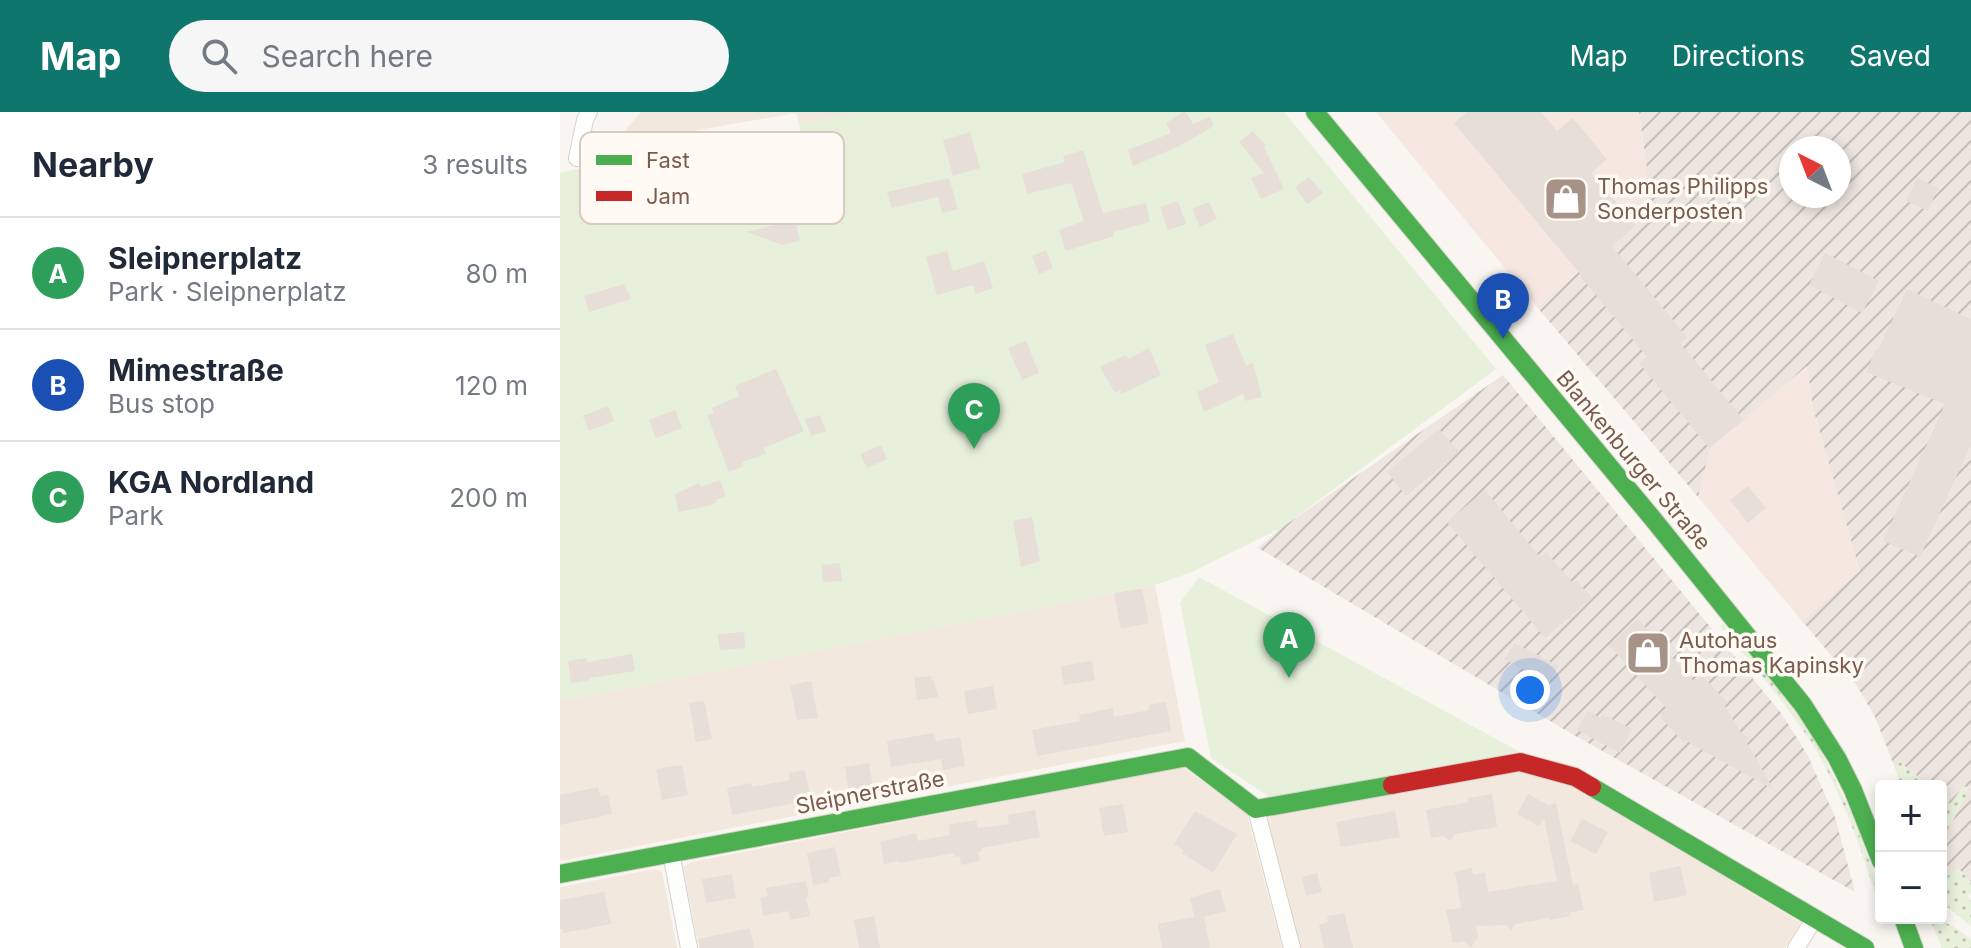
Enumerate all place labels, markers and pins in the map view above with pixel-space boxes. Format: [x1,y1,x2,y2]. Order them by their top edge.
place label: Thomas Philipps Sonderposten [1597,173,1768,224]
shop icon: Thomas Philipps Sonderposten [1542,175,1590,223]
pin: B [1477,273,1529,339]
pin: C [948,383,1000,449]
pin: A [1263,612,1315,678]
place label: Autohaus Thomas Kapinsky [1679,627,1864,678]
shop icon: Autohaus Thomas Kapinsky [1624,629,1672,677]

